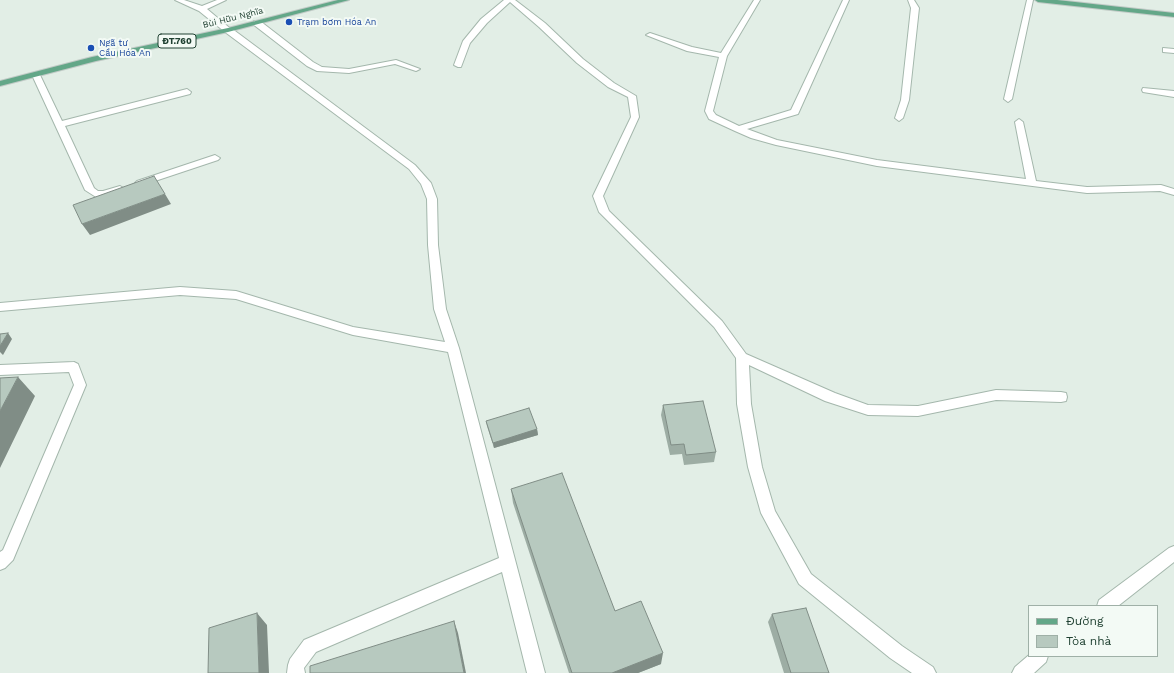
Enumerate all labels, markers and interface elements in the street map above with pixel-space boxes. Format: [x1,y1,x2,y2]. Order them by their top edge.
street label: Bùi Hữu Nghĩa [202,5,264,31]
marker: Trạm bơm Hóa An [284,17,294,27]
place label: Trạm bơm Hóa An [297,17,376,27]
road number: ĐT.760 [158,34,196,48]
place label: Ngã tư Cầu Hóa An [99,38,150,59]
marker: Ngã tư Cầu Hóa An [86,43,96,53]
legend [1028,605,1158,657]
text: Đường [1066,614,1103,628]
text: Tòa nhà [1066,634,1111,648]

